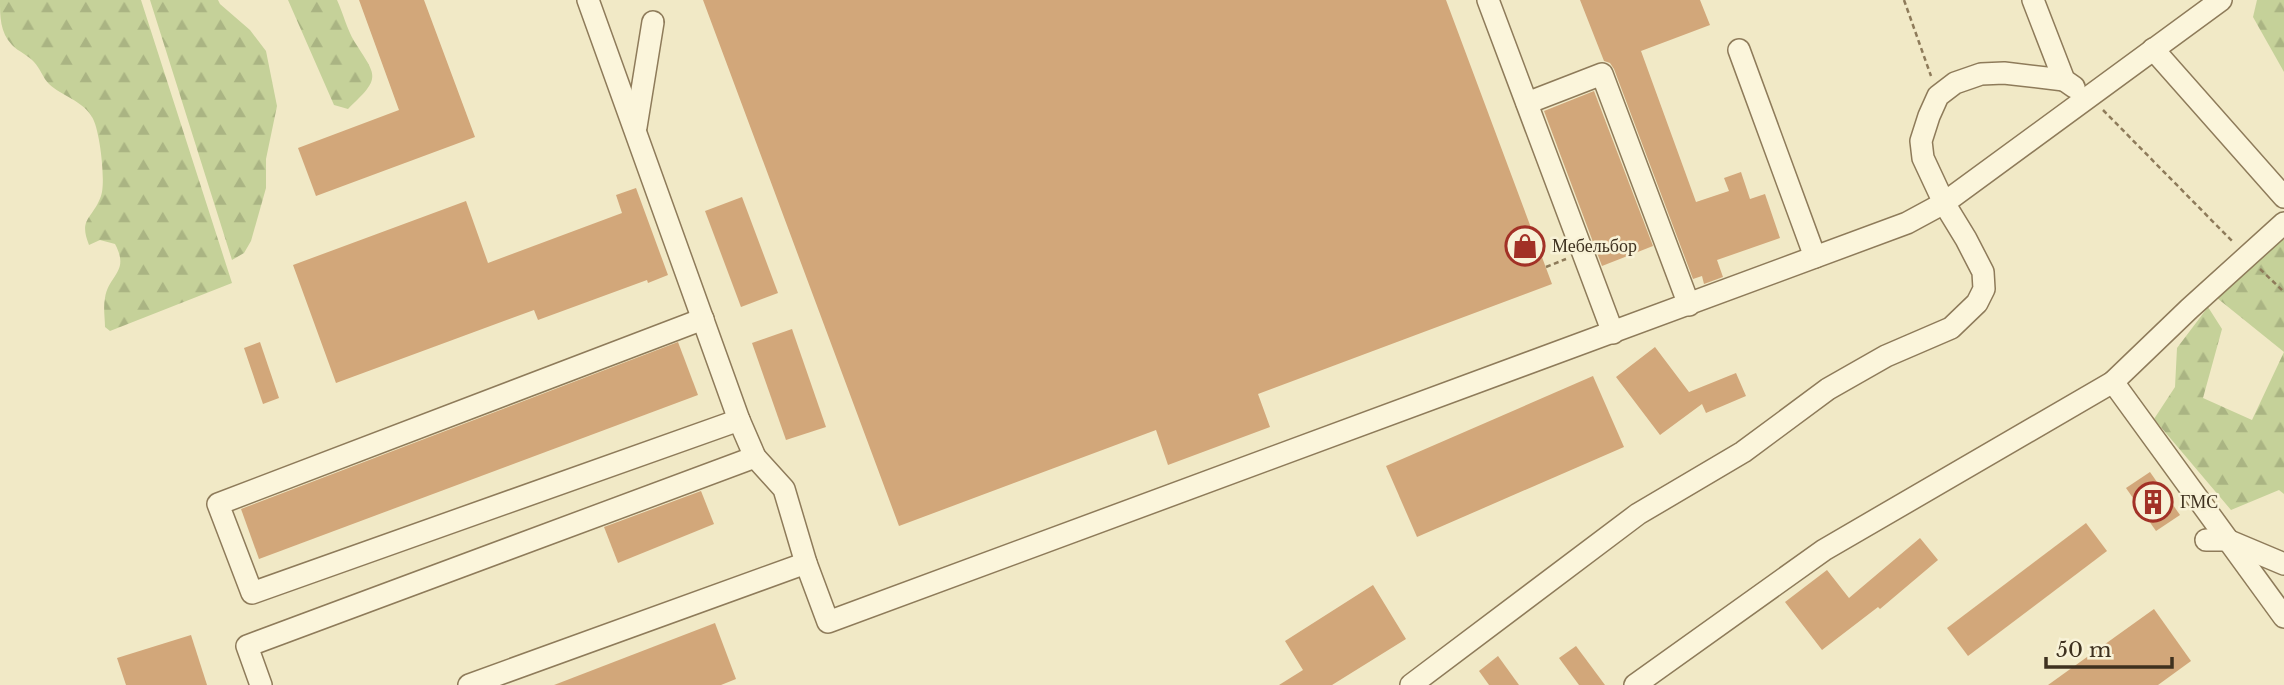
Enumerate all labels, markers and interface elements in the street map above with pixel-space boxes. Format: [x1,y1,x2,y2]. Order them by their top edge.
shop icon: Мебельбор [1504,225,1546,267]
place label: Мебельбор [1552,235,1637,257]
building icon: ГМС [2132,481,2174,523]
place label: ГМС [2180,491,2218,513]
scale bar [2046,626,2172,670]
text: 50 m [2056,637,2112,663]

